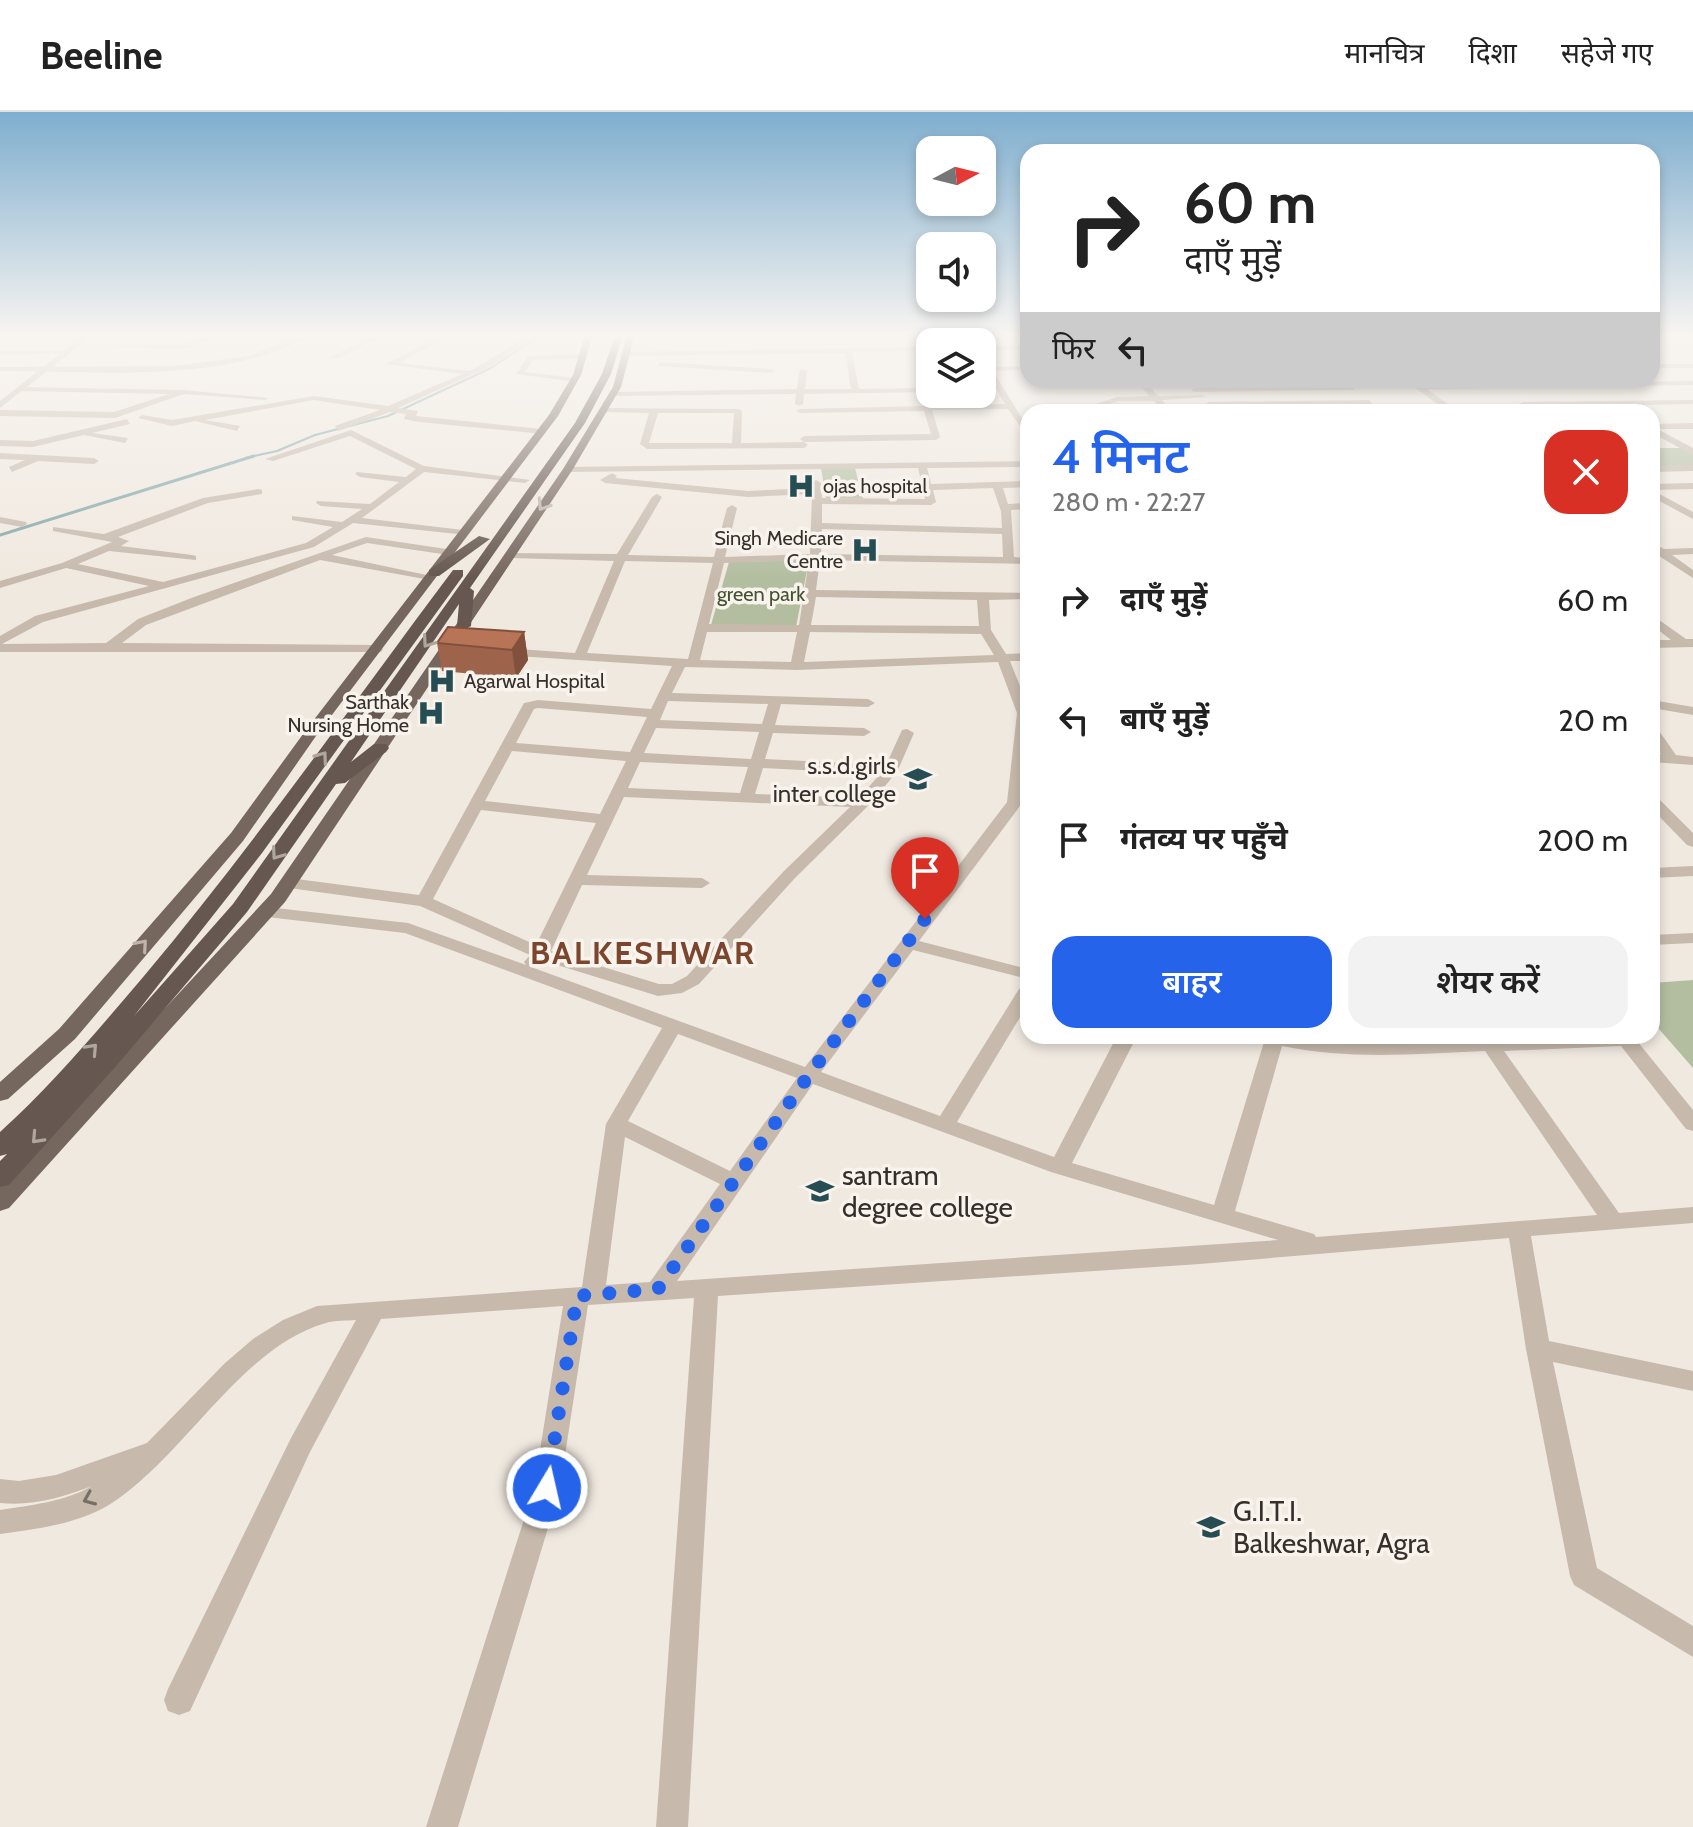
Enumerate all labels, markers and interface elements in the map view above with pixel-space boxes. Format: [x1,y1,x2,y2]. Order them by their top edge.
text: Beeline [40,32,163,79]
text: मानचित्र [1344,36,1424,70]
text: दिशा [1468,36,1517,70]
text: सहेजे गए [1561,36,1653,70]
north arrow [916,136,996,216]
map controls [916,136,996,408]
text: 60 m [1184,169,1316,237]
icon: right [1052,176,1156,280]
button: sound [916,232,996,312]
text: दाएँ मुड़ें [1184,237,1281,281]
button: layers [916,328,996,408]
icon: left [1111,328,1155,372]
text: फिर [1052,330,1095,367]
text: 4 मिनट [1052,427,1189,485]
button: close [1544,430,1628,514]
hospital icon: ojas hospital [786,471,816,501]
place label: ojas hospital [823,474,927,498]
text: 280 m · 22:27 [1052,486,1205,518]
one-way arrow [538,496,553,510]
place label: Singh Medicare Centre [714,526,843,573]
hospital icon: Singh Medicare Centre [850,535,880,565]
icon: right [1052,578,1096,622]
text: दाएँ मुड़ें [1120,580,1207,617]
park label: green park [717,582,805,606]
text: 60 m [1557,582,1628,619]
one-way arrow [423,634,438,648]
hospital icon: Agarwal Hospital [427,666,457,696]
place label: Agarwal Hospital [464,669,605,693]
place label: Sarthak Nursing Home [288,690,409,737]
hospital icon: Sarthak Nursing Home [416,698,446,728]
icon: left [1052,698,1096,742]
text: बाएँ मुड़ें [1120,700,1209,737]
text: 20 m [1558,702,1628,739]
place label: s.s.d.girls inter college [773,751,896,808]
one-way arrow [312,752,326,766]
school or university icon: s.s.d.girls inter college [903,764,933,794]
icon: arrive [1052,818,1096,862]
text: गंतव्य पर पहुँचे [1120,820,1288,857]
text: 200 m [1537,822,1628,859]
pin [891,837,959,919]
one-way arrow [272,845,287,859]
icon: arrive [903,849,947,893]
district label: BALKESHWAR [530,933,756,972]
button: बाहर [1052,936,1332,1028]
button: शेयर करें [1348,936,1628,1028]
one-way arrow [132,940,147,955]
one-way arrow [82,1044,96,1059]
one-way arrow [32,1128,46,1143]
place label: santram degree college [842,1158,1013,1224]
school or university icon: santram degree college [805,1176,835,1206]
position arrow [505,1446,589,1530]
one-way arrow [83,1490,97,1506]
place label: G.I.T.I. Balkeshwar, Agra [1233,1494,1430,1560]
school or university icon: G.I.T.I. Balkeshwar, Agra [1196,1512,1226,1542]

